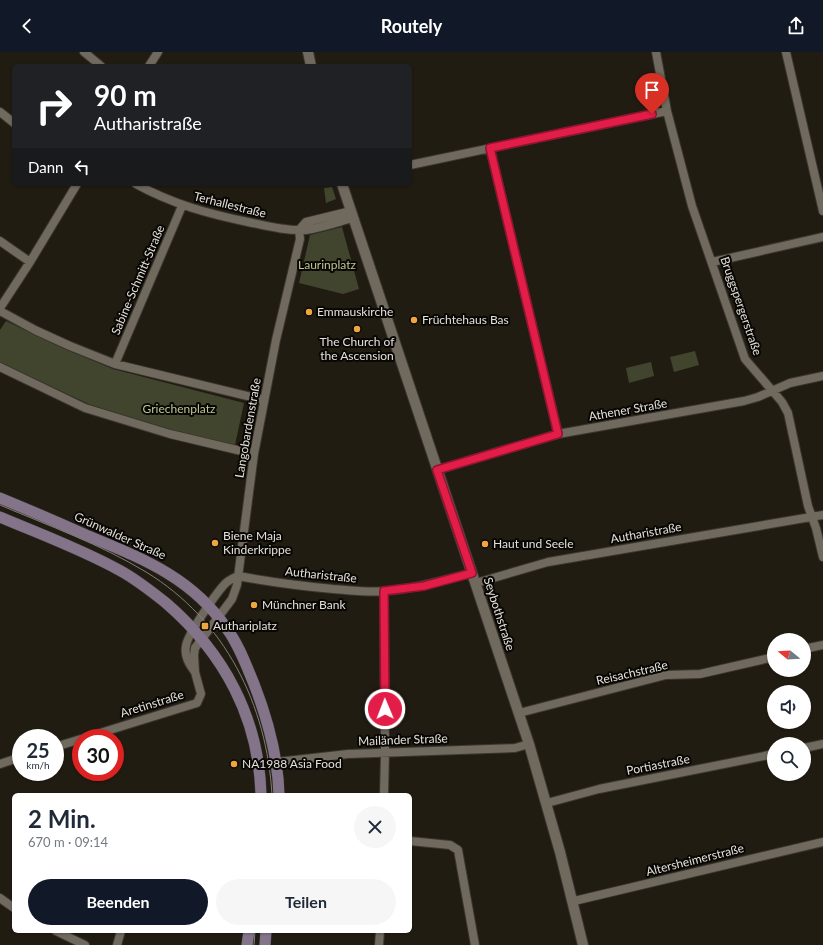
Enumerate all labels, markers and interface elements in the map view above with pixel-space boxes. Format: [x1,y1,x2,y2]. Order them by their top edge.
icon: back [16,15,38,37]
text: Routely [381,15,442,37]
icon: share [785,15,807,37]
pin [635,73,669,114]
text: 90 m [94,78,157,112]
icon: arrive [641,79,663,101]
icon: right [28,80,80,132]
text: Autharistraße [94,112,202,134]
icon: left [71,156,93,178]
text: Dann [28,158,63,176]
street label: Terhallestraße [192,188,268,221]
street label: Sabine-Schmitt-Straße [108,223,167,337]
street label: Bruggspergerstraße [718,254,765,357]
park label: Laurinplatz [298,257,357,272]
place label: Emmauskirche [317,304,393,319]
marker: Emmauskirche [304,307,314,317]
place label: Früchtehaus Bas [422,312,509,327]
marker: Früchtehaus Bas [409,315,419,325]
marker: The Church of the Ascension [352,324,362,334]
place label: The Church of the Ascension [320,334,395,363]
street label: Langobardenstraße [231,377,264,479]
street label: Athener Straße [588,395,668,424]
park label: Griechenplatz [143,401,216,416]
street label: Grünwalder Straße [72,509,168,563]
street label: Autharistraße [609,519,683,546]
place label: Biene Maja Kinderkrippe [223,528,291,557]
place label: Haut und Seele [493,536,574,551]
marker: Biene Maja Kinderkrippe [210,538,220,548]
marker: Haut und Seele [480,539,490,549]
street label: Autharistraße [285,563,358,586]
street label: Seybothstraße [481,575,518,652]
place label: Münchner Bank [262,597,346,612]
marker: Münchner Bank [249,600,259,610]
place label: Authariplatz [213,618,278,633]
marker: Authariplatz [200,621,210,631]
north arrow [767,633,811,677]
map controls [767,633,811,781]
street label: Reisachstraße [595,657,669,688]
button: sound [767,685,811,729]
street label: Aretinstraße [118,687,185,720]
position arrow [364,688,406,730]
speed limit sign: 30 [72,729,124,781]
street label: Mailänder Straße [358,730,448,749]
button: search [767,737,811,781]
text: 25 [26,738,50,762]
street label: Portiastraße [625,751,691,778]
place label: NA1988 Asia Food [242,756,342,771]
text: km/h [26,759,50,771]
marker: NA1988 Asia Food [229,759,239,769]
text: 2 Min. [28,804,96,833]
button: close [354,806,396,848]
text: 670 m · 09:14 [28,834,108,850]
street label: Altersheimerstraße [644,840,745,879]
button: Beenden [28,879,208,925]
button: Teilen [216,879,396,925]

